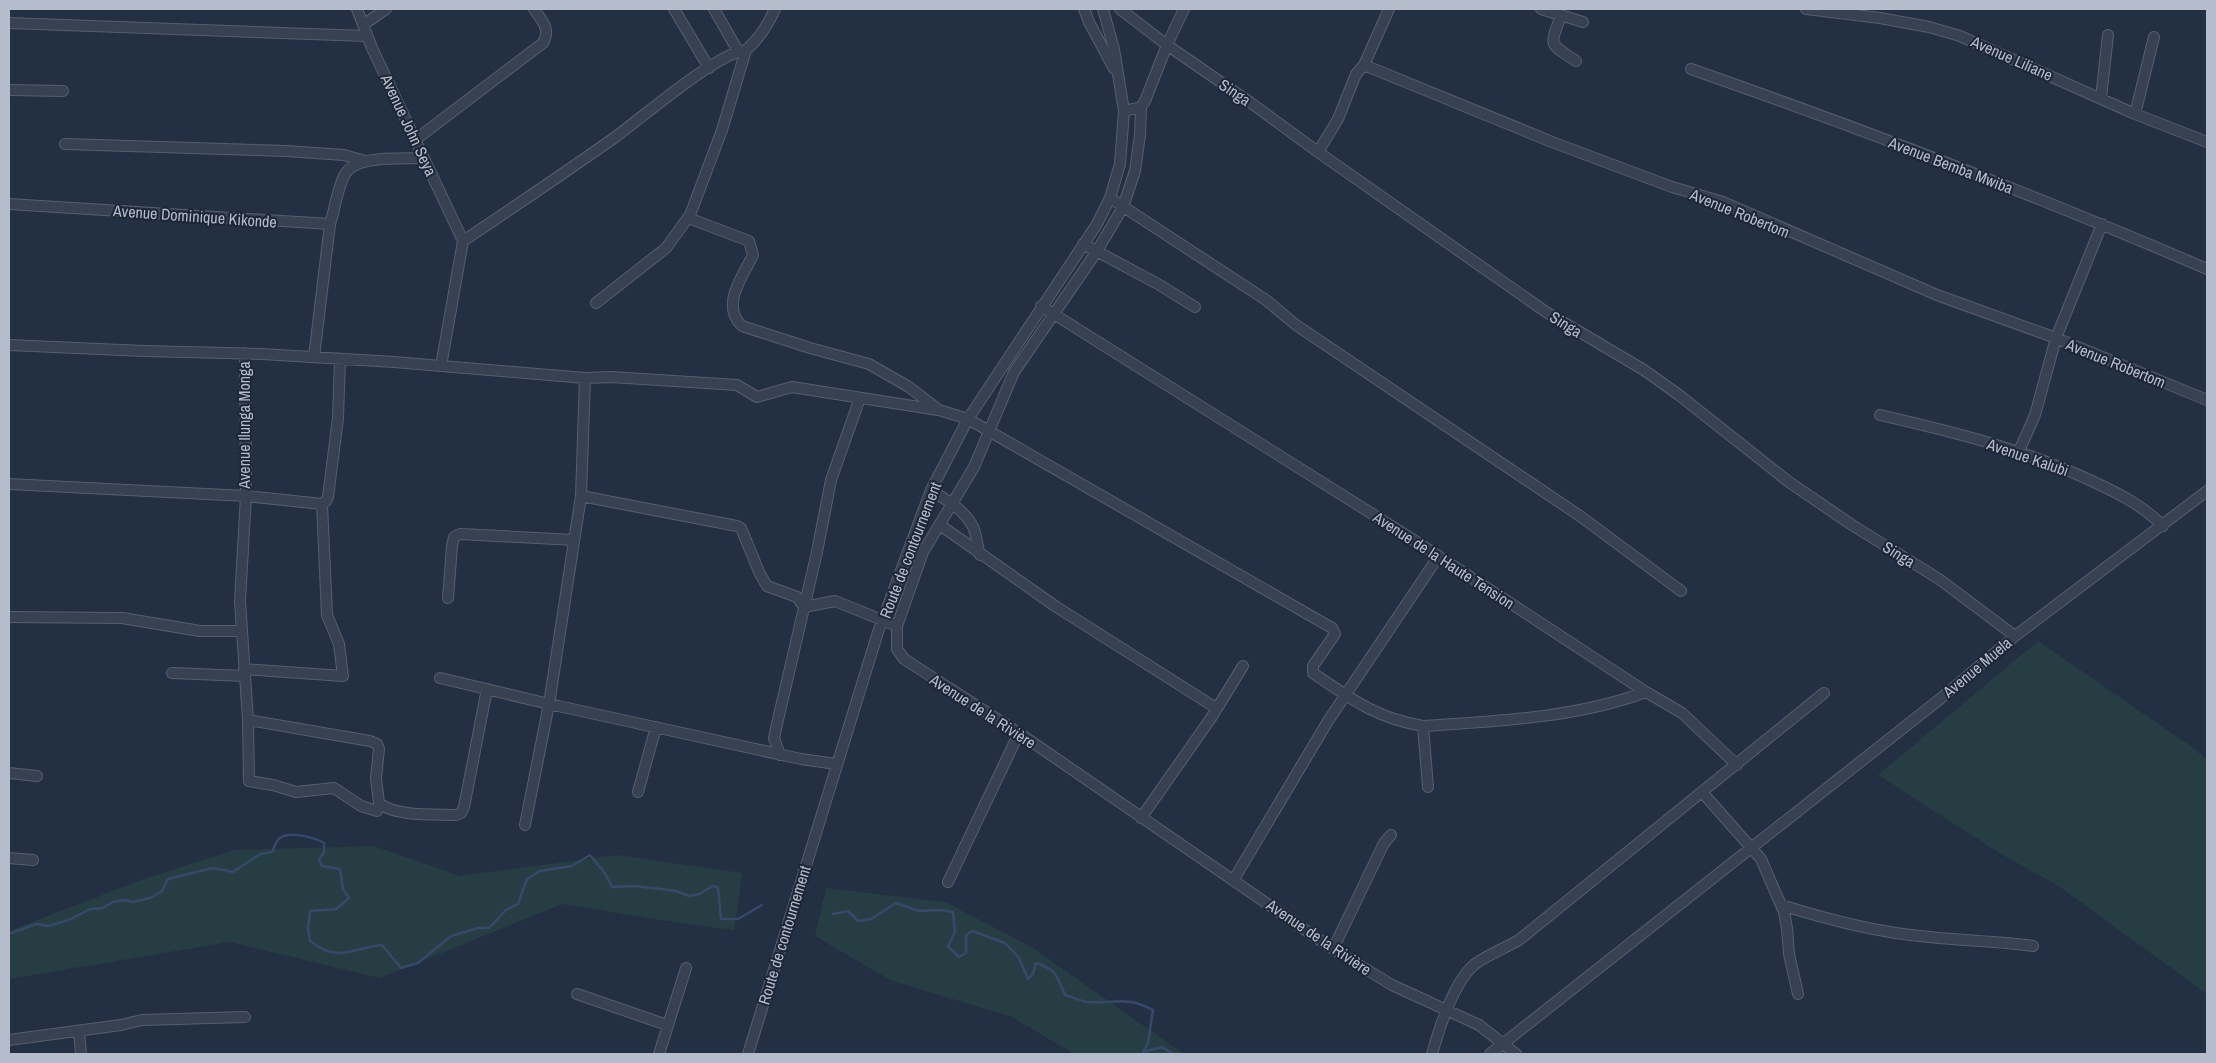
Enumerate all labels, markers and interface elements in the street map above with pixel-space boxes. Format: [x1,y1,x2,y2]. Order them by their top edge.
street label: Avenue Liliane [1967,30,2056,86]
street label: Avenue John Seya [375,70,442,180]
street label: Singa [1215,73,1256,111]
street label: Avenue Bemba Mwiba [1885,131,2017,199]
street label: Avenue Robertom [1686,183,1793,243]
street label: Avenue Dominique Kikonde [111,199,278,233]
street label: Singa [1546,306,1587,343]
street label: Avenue Robertom [2062,333,2169,393]
street label: Avenue Ilunga Monga [233,361,255,490]
street label: Avenue Kalubi [1983,432,2072,481]
street label: Route de contournement [874,478,946,621]
street label: Avenue de la Haute Tension [1368,505,1519,614]
street label: Singa [1879,536,1920,573]
street label: Avenue Muela [1937,631,2017,703]
street label: Avenue de la Rivière [925,668,1040,754]
street label: Route de contournement [752,862,816,1007]
street label: Avenue de la Rivière [1261,893,1376,980]

